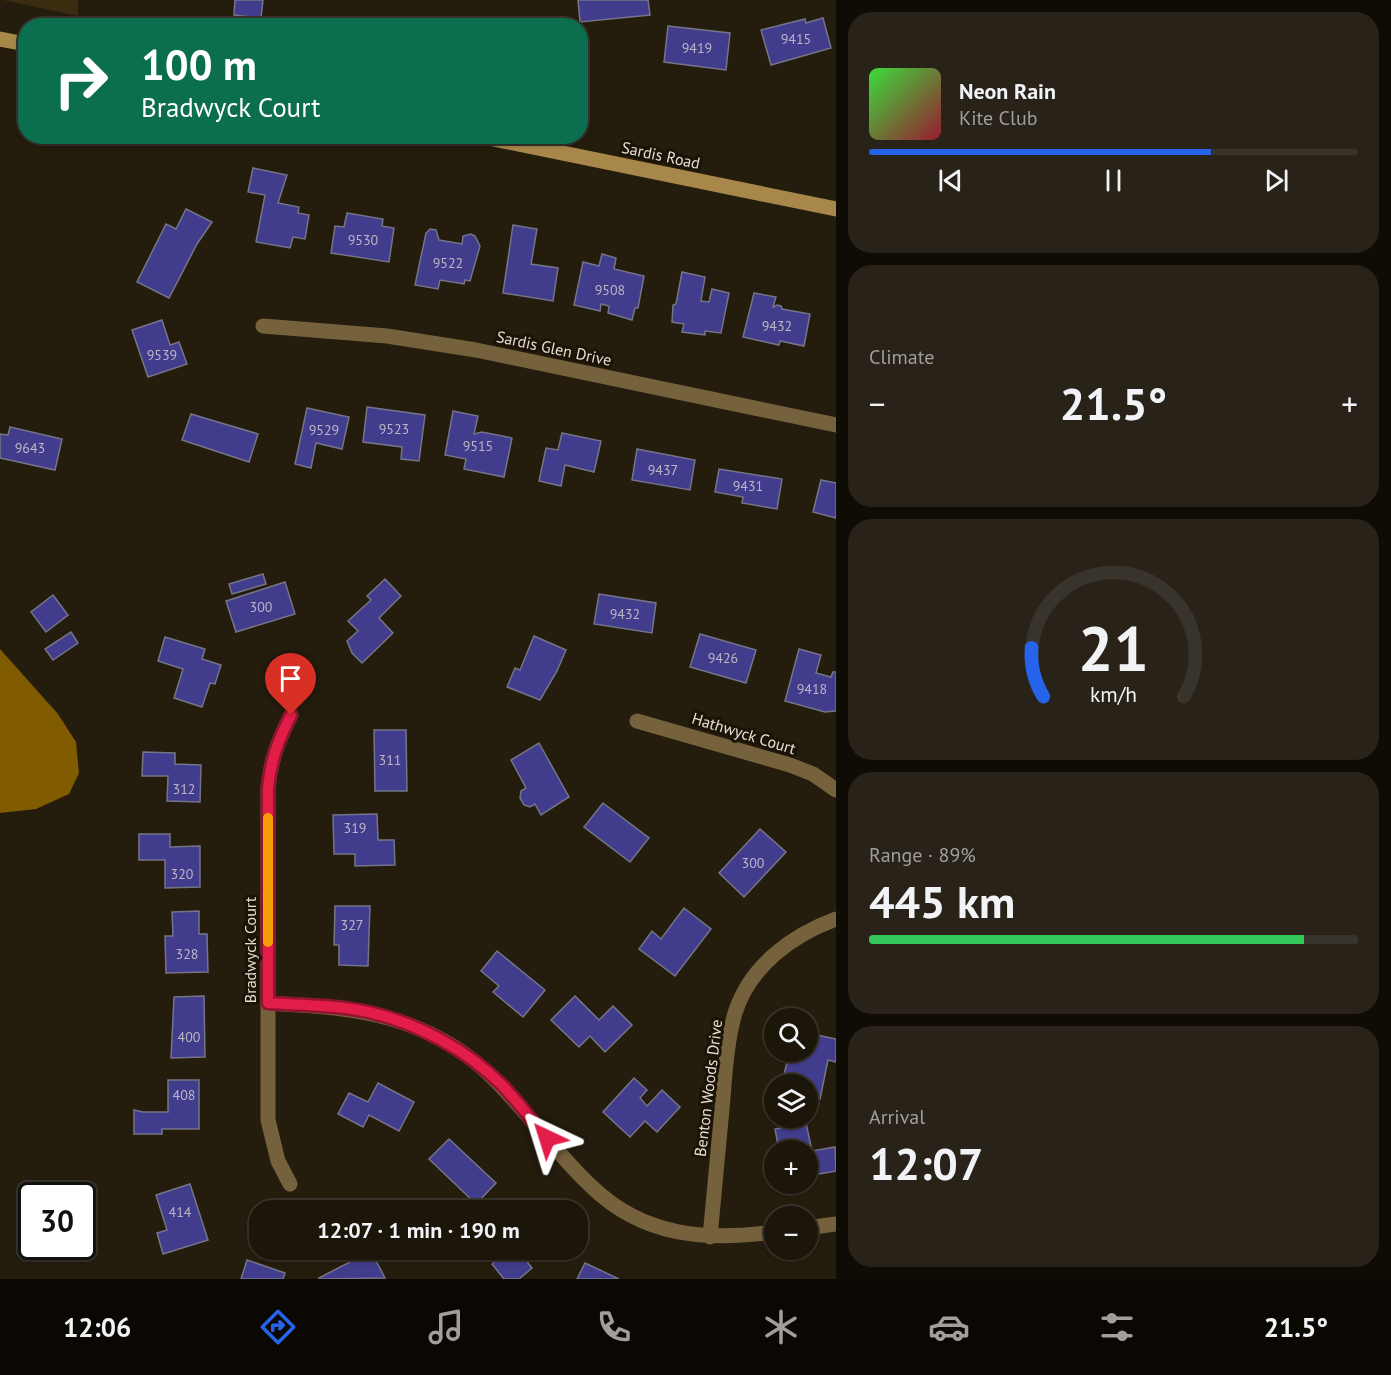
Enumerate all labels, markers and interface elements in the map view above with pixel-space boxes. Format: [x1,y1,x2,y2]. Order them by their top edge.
house number: 9415 [781,30,811,48]
text: 100 m [141,37,257,92]
house number: 9419 [682,39,712,57]
icon: right [42,42,120,120]
text: Neon Rain [959,77,1056,105]
text: Bradwyck Court [141,90,320,124]
text: Kite Club [959,105,1037,131]
street label: Sardis Road [620,137,702,173]
icon: previous [934,164,967,197]
icon: pause [1097,164,1130,197]
icon: next [1260,164,1293,197]
house number: 9530 [348,231,379,249]
house number: 9522 [433,254,463,272]
house number: 9508 [595,281,625,299]
house number: 9432 [762,317,792,335]
street label: Sardis Glen Drive [495,326,613,370]
text: Climate [869,344,935,370]
house number: 9539 [147,346,177,364]
text: 21.5° [1060,374,1167,432]
text: − [869,382,886,425]
text: + [1341,382,1358,425]
house number: 9523 [379,420,409,438]
house number: 9529 [309,421,339,439]
house number: 9515 [463,437,493,455]
house number: 9643 [15,439,45,457]
house number: 9437 [648,461,678,479]
house number: 9431 [733,477,763,495]
house number: 300 [250,598,273,616]
house number: 9432 [610,605,640,623]
text: 21 [1078,607,1149,688]
house number: 9426 [708,649,738,667]
pin [265,653,316,715]
icon: arrive [274,662,307,695]
house number: 9418 [797,680,827,698]
text: km/h [1090,680,1137,708]
street label: Hathwyck Court [690,708,799,758]
house number: 311 [379,751,401,769]
house number: 312 [173,780,195,798]
house number: 319 [344,819,366,837]
text: Range · 89% [869,842,976,868]
house number: 300 [742,854,765,872]
house number: 320 [171,865,194,883]
text: 445 km [869,872,1015,930]
street label: Bradwyck Court [240,896,260,1003]
house number: 327 [341,916,363,934]
house number: 328 [176,945,198,963]
map controls [764,1008,818,1260]
button: search [764,1008,818,1062]
street label: Benton Woods Drive [690,1018,726,1158]
house number: 400 [178,1028,201,1046]
button: layers [764,1074,818,1128]
house number: 408 [173,1086,195,1104]
text: Arrival [869,1104,925,1130]
position arrow [515,1106,579,1170]
text: 12:07 [869,1134,983,1192]
button: + [764,1140,818,1194]
speed limit sign: 30 [18,1182,96,1260]
house number: 414 [169,1203,192,1221]
button: − [764,1206,818,1260]
text: 12:07 · 1 min · 190 m [317,1216,520,1244]
icon: directions [257,1306,299,1348]
icon: music [425,1306,467,1348]
icon: phone [593,1306,635,1348]
icon: climate [760,1306,802,1348]
icon: car [928,1306,970,1348]
icon: filters [1096,1306,1138,1348]
text: 12:06 [63,1310,131,1344]
text: 21.5° [1264,1310,1328,1344]

